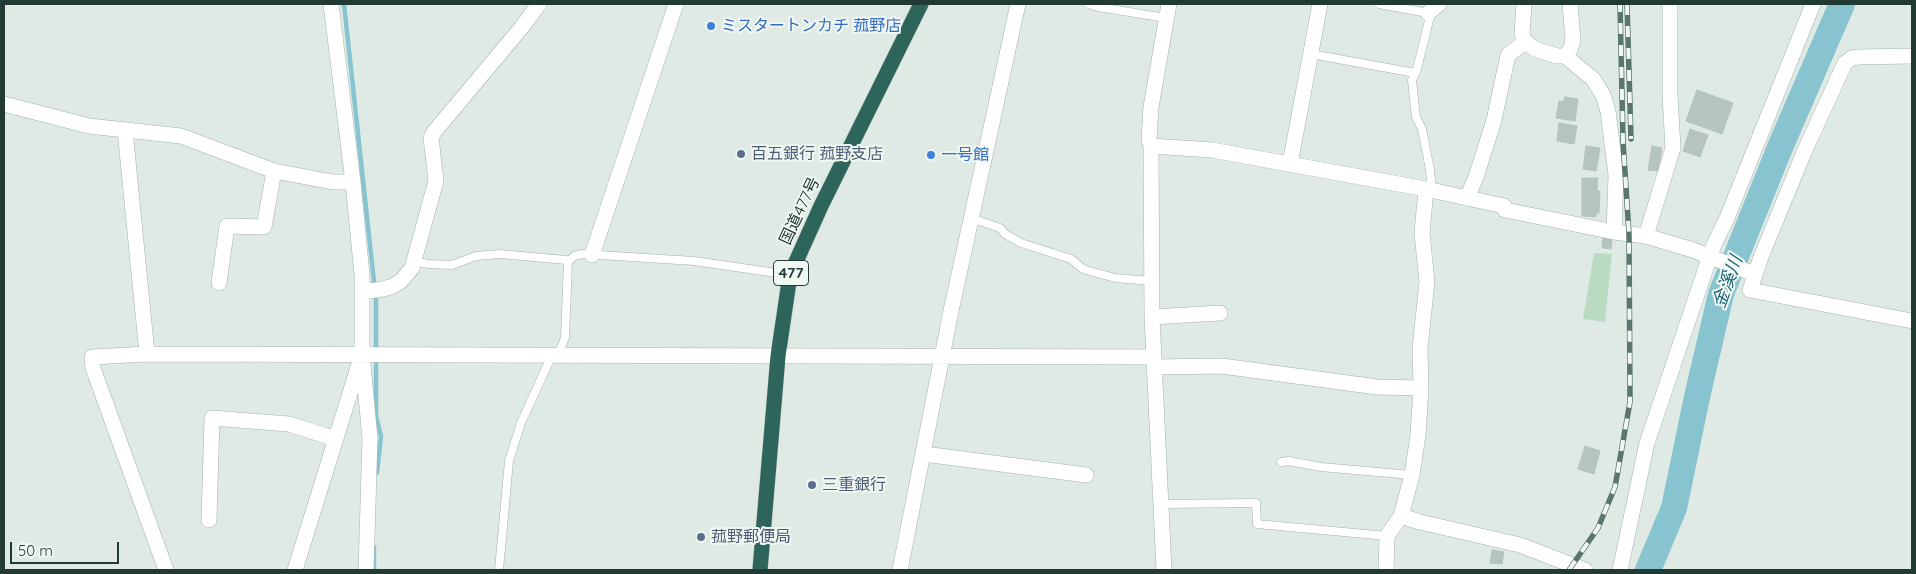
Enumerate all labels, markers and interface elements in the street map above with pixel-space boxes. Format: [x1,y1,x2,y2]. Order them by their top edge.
place label: ミスタートンカチ 菰野店 [721,16,901,36]
marker: ミスタートンカチ 菰野店 [705,20,717,32]
place label: 百五銀行 菰野支店 [751,144,883,164]
place label: 一号館 [941,145,989,165]
marker: 百五銀行 菰野支店 [735,148,747,160]
marker: 一号館 [925,149,937,161]
street label: 国道477号 [776,174,824,248]
water label: 金溪川 [1709,253,1747,311]
road number: 477 [774,260,808,286]
place label: 三重銀行 [822,475,886,495]
marker: 三重銀行 [806,479,818,491]
place label: 菰野郵便局 [711,527,791,547]
marker: 菰野郵便局 [695,531,707,543]
scale bar [12,532,121,564]
text: 50 m [18,541,53,560]

